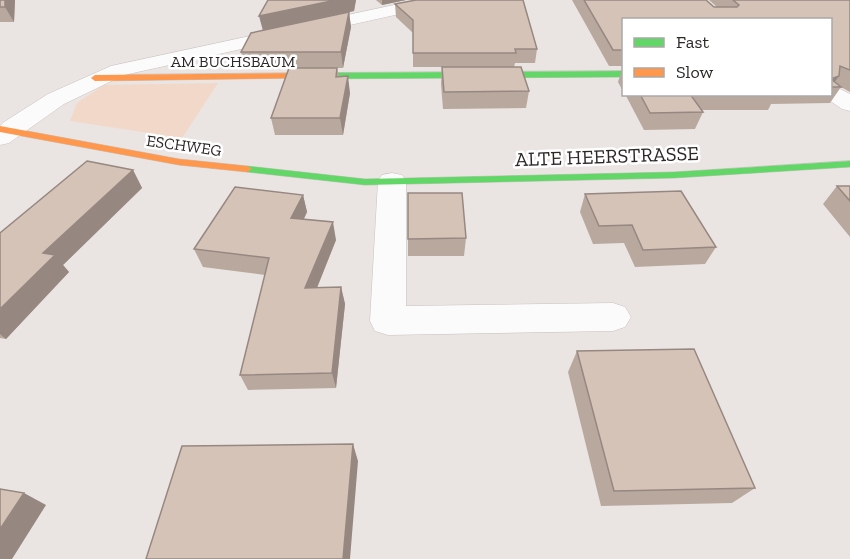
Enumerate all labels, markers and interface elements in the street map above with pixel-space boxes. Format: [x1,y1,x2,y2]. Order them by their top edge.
legend [622,18,832,96]
text: Fast [676,31,709,53]
street label: AM BUCHSBAUM [171,52,295,71]
text: Slow [676,61,713,83]
street label: ESCHWEG [145,131,223,160]
street label: ALTE HEERSTRASSE [515,141,699,171]

